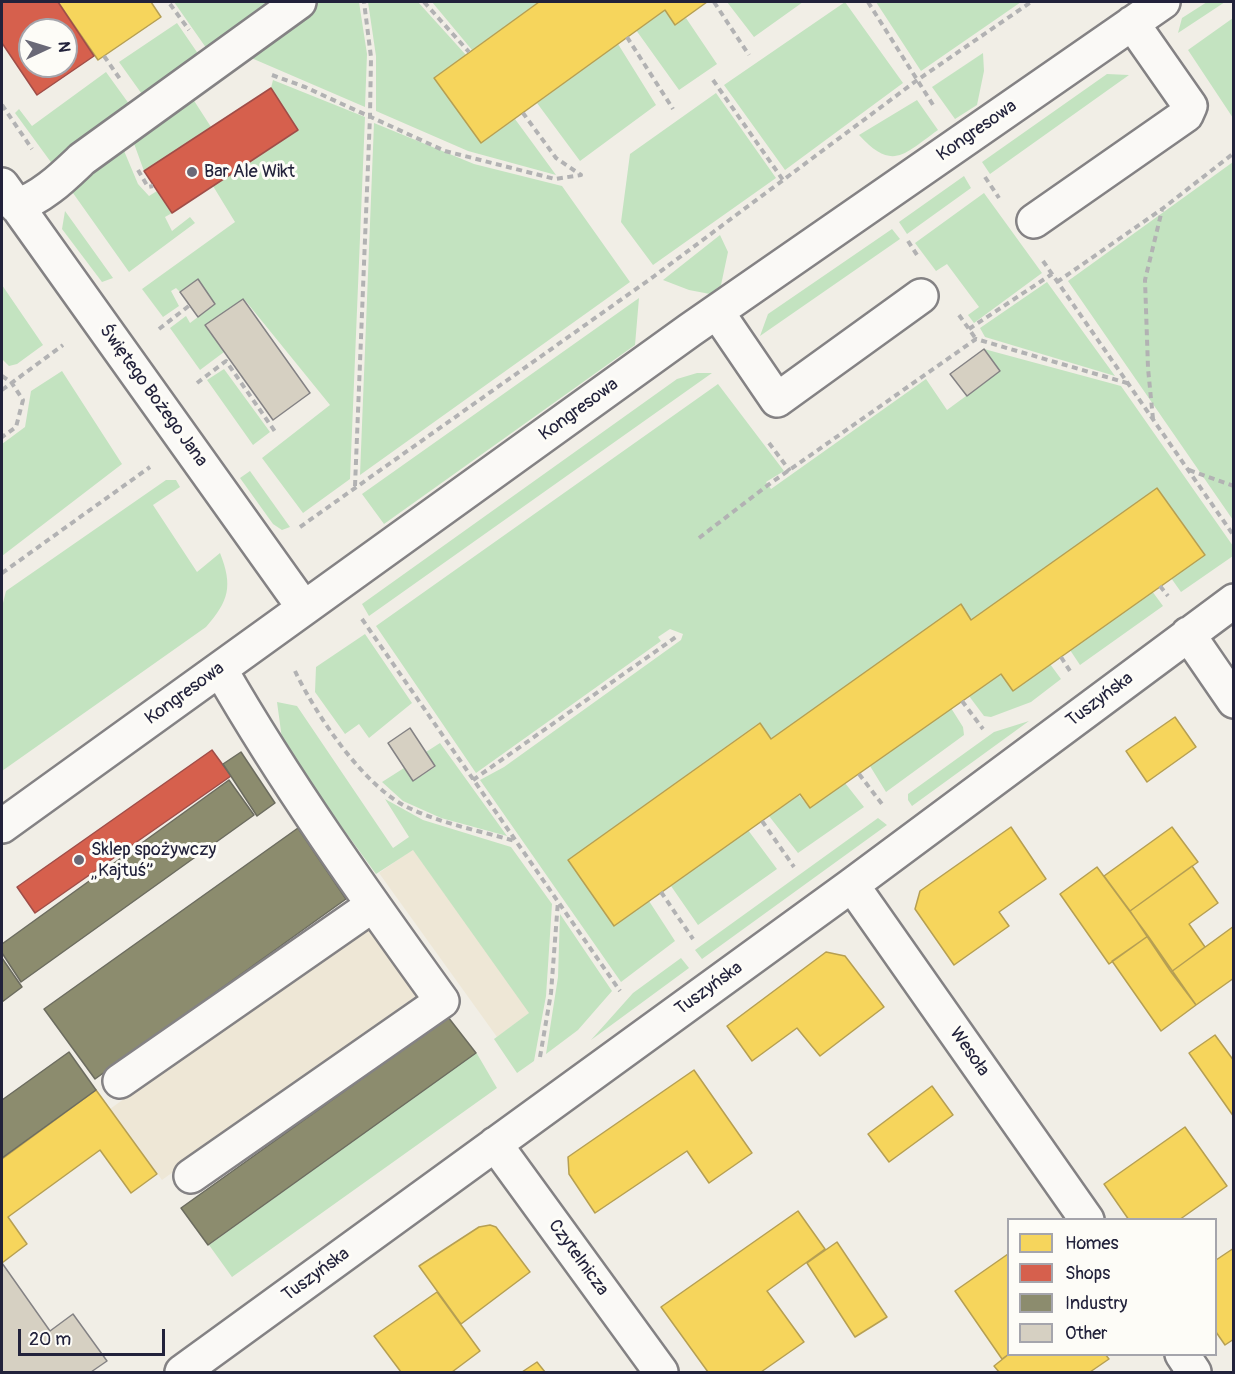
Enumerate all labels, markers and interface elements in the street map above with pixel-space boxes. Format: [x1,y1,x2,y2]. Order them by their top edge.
north arrow [18,18,78,78]
text: N [54,41,74,53]
street label: Kongresowa [933,96,1021,166]
place label: Bar Ale Wikt [204,161,295,183]
marker: Bar Ale Wikt [185,165,199,179]
street label: Świętego Bożego Jana [94,321,212,471]
street label: Kongresowa [535,374,623,446]
street label: Kongresowa [141,658,229,730]
street label: Tuszyńska [1062,668,1138,732]
place label: Sklep spożywczy „Kajtuś” [91,839,216,882]
marker: Sklep spożywczy „Kajtuś” [72,853,86,867]
street label: Tuszyńska [671,957,747,1021]
street label: Wesoła [944,1023,994,1081]
street label: Czytelnicza [543,1216,613,1300]
legend [1007,1218,1217,1356]
text: Homes [1065,1232,1118,1255]
street label: Tuszyńska [278,1243,354,1307]
text: Shops [1065,1262,1110,1285]
text: Industry [1065,1292,1128,1315]
scale bar [21,1317,168,1355]
text: Other [1065,1322,1107,1345]
text: 20 m [29,1328,71,1351]

